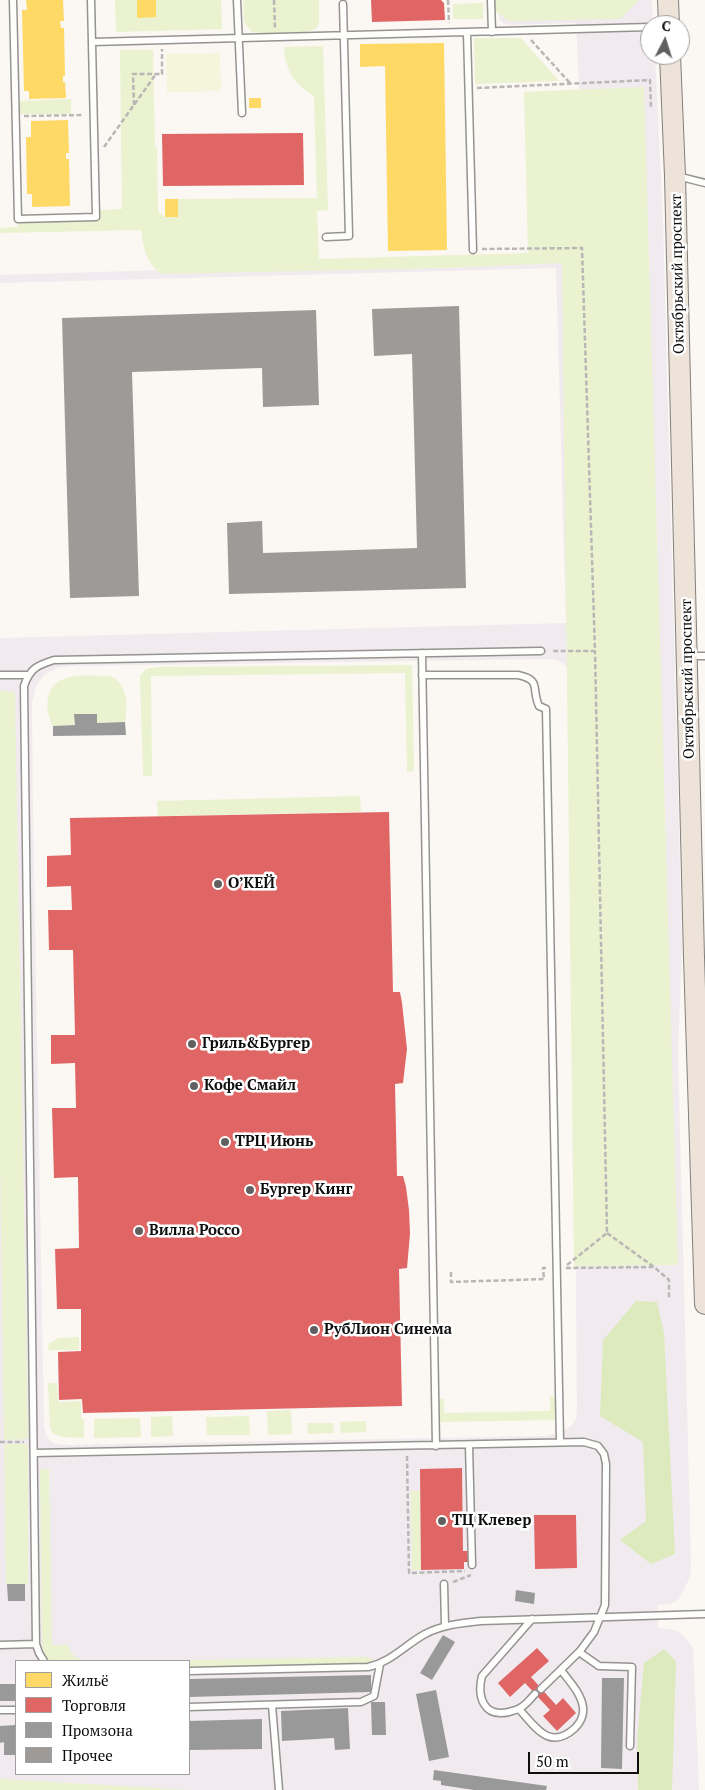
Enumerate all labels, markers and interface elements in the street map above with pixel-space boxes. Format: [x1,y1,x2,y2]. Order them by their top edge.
north arrow [640,15,690,65]
text: С [661,16,672,35]
street label: Октябрьский проспект [668,194,688,354]
street label: Октябрьский проспект [678,599,698,759]
place label: О’КЕЙ [228,875,275,893]
marker: О’КЕЙ [212,878,224,890]
place label: Гриль&Бургер [202,1035,310,1053]
marker: Гриль&Бургер [186,1038,198,1050]
place label: Кофе Смайл [204,1077,296,1095]
marker: Кофе Смайл [188,1080,200,1092]
place label: ТРЦ Июнь [235,1133,313,1151]
marker: ТРЦ Июнь [219,1136,231,1148]
place label: Бургер Кинг [260,1181,352,1199]
marker: Бургер Кинг [244,1184,256,1196]
place label: Вилла Россо [149,1222,240,1240]
marker: Вилла Россо [133,1225,145,1237]
place label: РубЛион Синема [324,1321,452,1339]
marker: РубЛион Синема [308,1324,320,1336]
place label: ТЦ Клевер [452,1512,531,1530]
marker: ТЦ Клевер [436,1515,448,1527]
legend [15,1660,190,1775]
text: Жильё [62,1670,109,1690]
text: Торговля [62,1695,126,1715]
text: Промзона [62,1720,133,1740]
scale bar [530,1742,641,1774]
text: Прочее [62,1745,113,1765]
text: 50 m [536,1751,569,1771]

